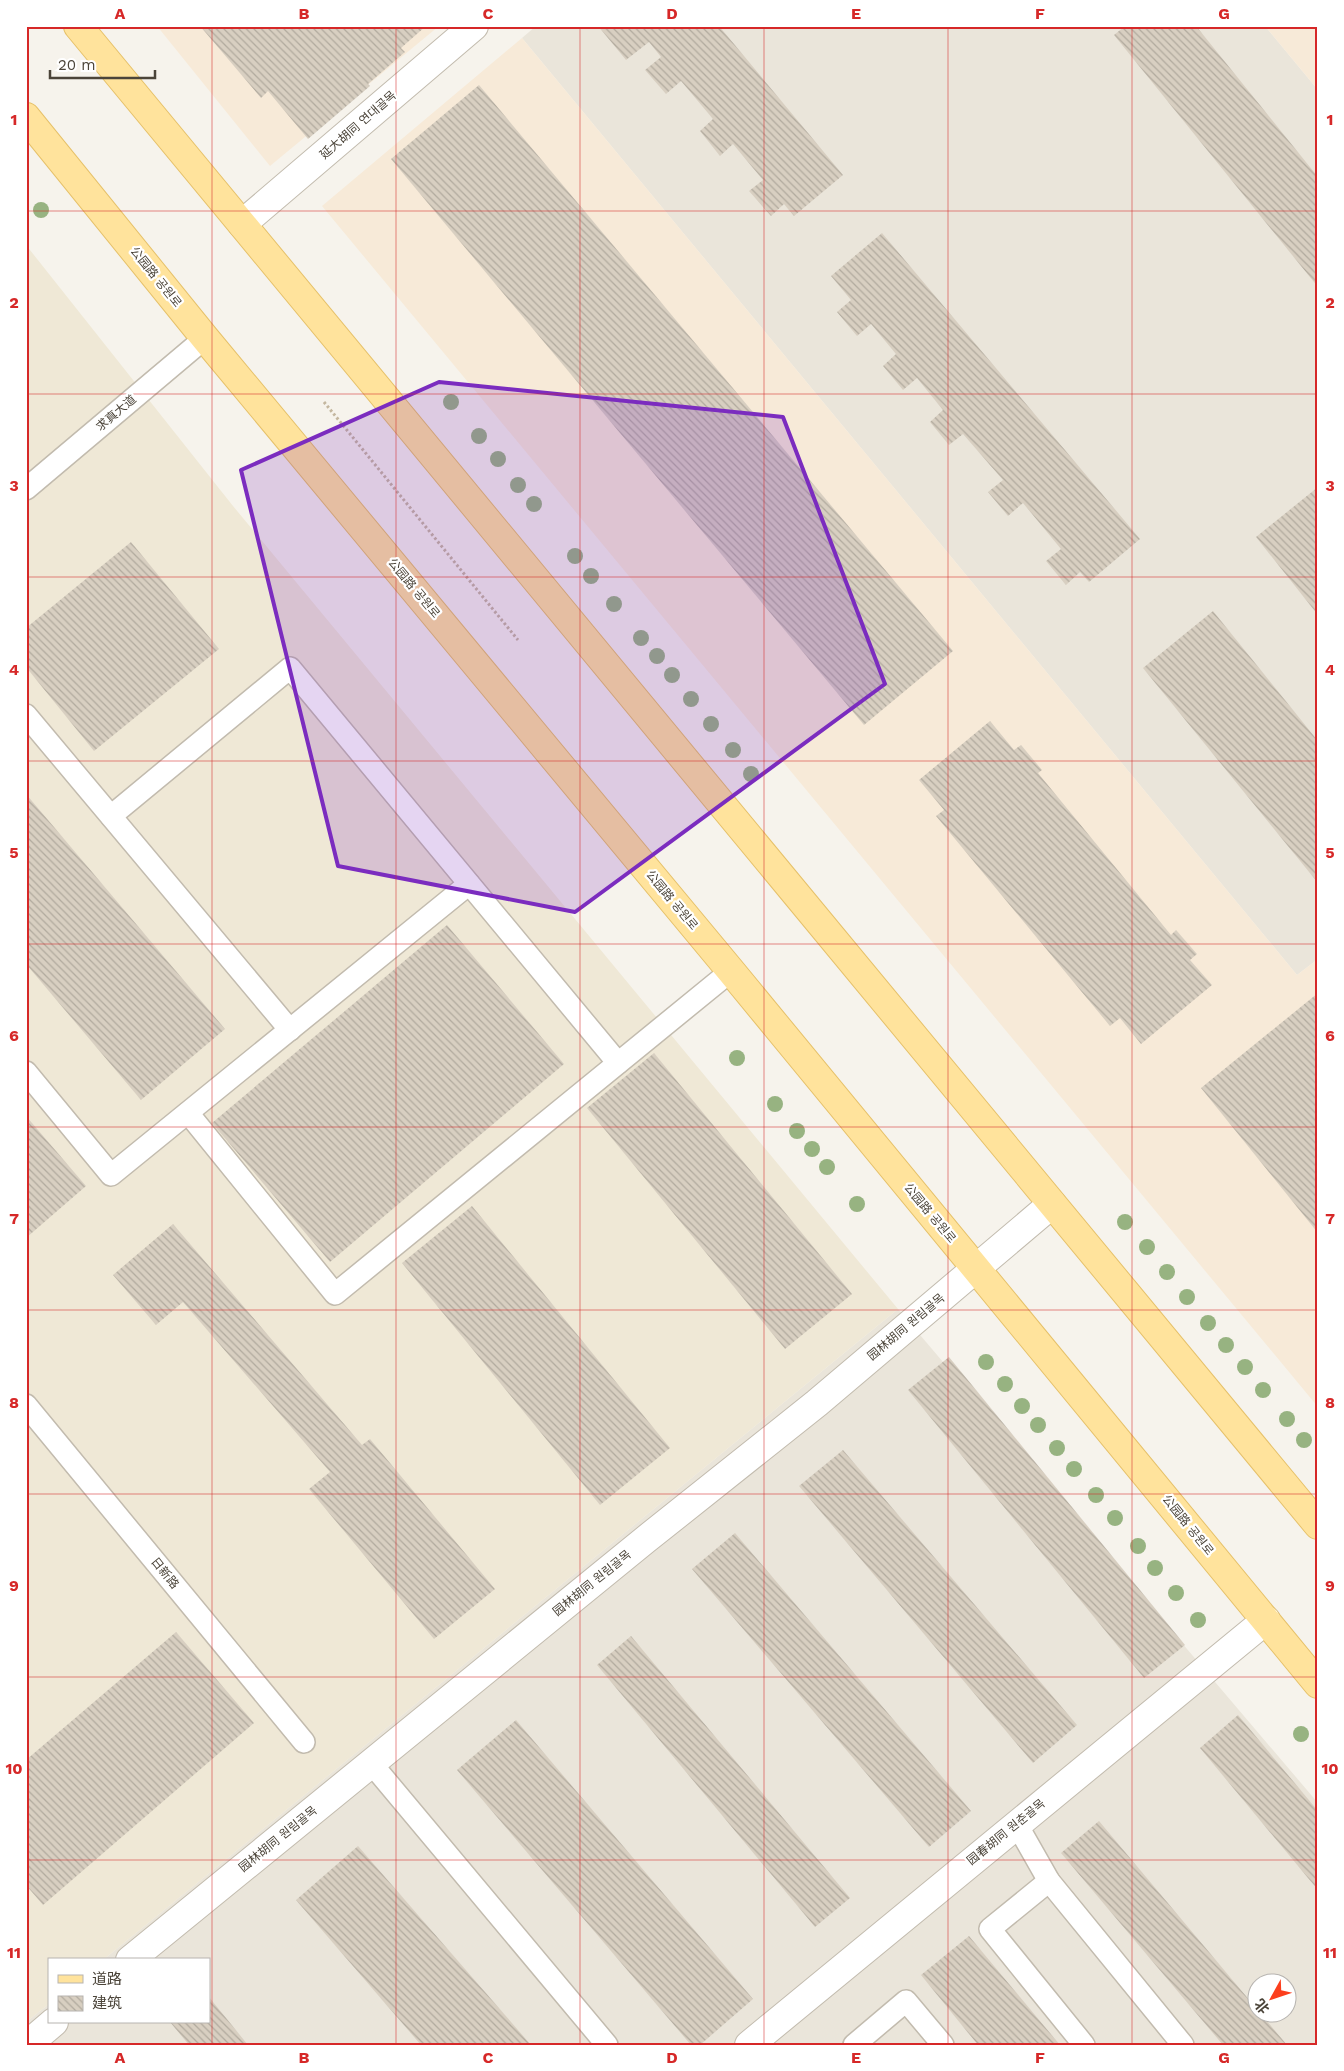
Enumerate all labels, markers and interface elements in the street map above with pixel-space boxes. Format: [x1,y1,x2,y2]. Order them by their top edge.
text: A [115,4,126,23]
text: B [299,4,310,23]
text: C [483,4,494,23]
text: D [666,4,678,23]
text: E [851,4,861,23]
text: F [1035,4,1045,23]
text: G [1218,4,1230,23]
scale bar [50,48,155,80]
text: 20 m [58,56,96,74]
street label: 延大胡同 연대골목 [317,88,399,162]
text: 1 [11,110,17,129]
text: 1 [1327,110,1333,129]
street label: 公园路 공원로 [128,244,184,310]
text: 2 [9,293,19,312]
text: 2 [1325,293,1335,312]
street label: 求真大道 [93,392,139,434]
text: 3 [9,476,19,495]
text: 3 [1325,476,1335,495]
street label: 公园路 공원로 [385,555,443,621]
text: 4 [9,660,19,679]
text: 4 [1325,660,1335,679]
text: 5 [9,843,19,862]
text: 5 [1325,843,1335,862]
street label: 公园路 공원로 [643,867,701,933]
text: 6 [9,1026,19,1045]
text: 6 [1325,1026,1335,1045]
street label: 公园路 공원로 [901,1180,959,1246]
text: 7 [9,1209,19,1228]
text: 7 [1325,1209,1335,1228]
street label: 园林胡同 원림골목 [865,1291,947,1363]
text: 8 [9,1393,19,1412]
text: 8 [1325,1393,1335,1412]
street label: 公园路 공원로 [1160,1492,1216,1558]
street label: 园林胡同 원림골목 [550,1547,634,1619]
street label: 日新路 [148,1555,182,1591]
text: 9 [9,1576,19,1595]
text: 9 [1325,1576,1335,1595]
text: 10 [5,1759,23,1778]
text: 10 [1321,1759,1339,1778]
street label: 园春胡同 원춘골목 [964,1796,1048,1868]
street label: 园林胡同 원림골목 [236,1803,320,1875]
text: 11 [7,1943,21,1962]
text: 11 [1323,1943,1337,1962]
legend [48,1958,210,2024]
text: 道路 [92,1970,122,1988]
north arrow [1246,1974,1296,2024]
text: 建筑 [92,1994,122,2012]
text: 北 [1251,1996,1273,2017]
text: A [115,2048,126,2067]
text: B [299,2048,310,2067]
text: C [483,2048,494,2067]
text: D [666,2048,678,2067]
text: E [851,2048,861,2067]
text: F [1035,2048,1045,2067]
text: G [1218,2048,1230,2067]

